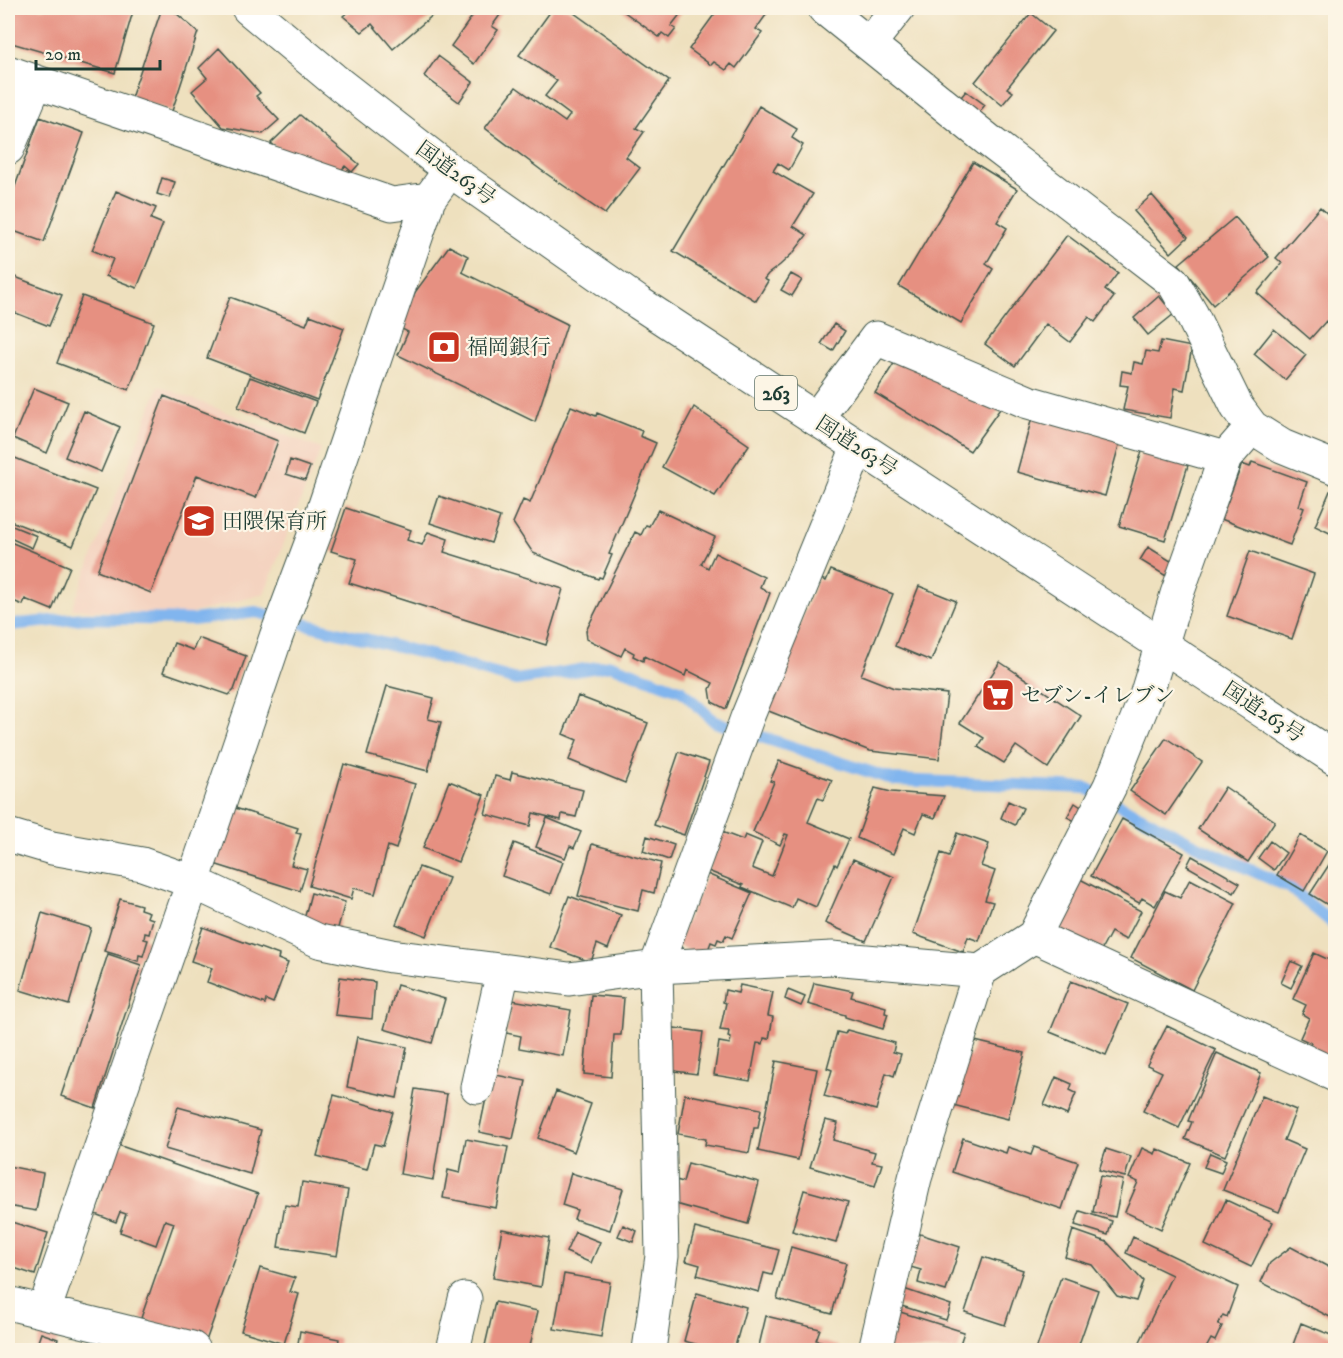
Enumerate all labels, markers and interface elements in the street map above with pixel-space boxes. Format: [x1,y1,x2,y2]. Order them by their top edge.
scale bar [36,33,160,71]
text: 20 m [45,44,81,66]
street label: 国道263号 [411,136,500,211]
bank icon: 福岡銀行 [426,329,462,365]
place label: 福岡銀行 [467,335,551,361]
road number: 263 [755,376,797,410]
street label: 国道263号 [811,411,902,483]
school or university icon: 田隈保育所 [181,503,217,539]
place label: 田隈保育所 [222,509,327,535]
supermarket icon: セブン-イレブン [980,677,1016,713]
street label: 国道263号 [1218,677,1309,749]
place label: セブン-イレブン [1021,683,1175,709]

